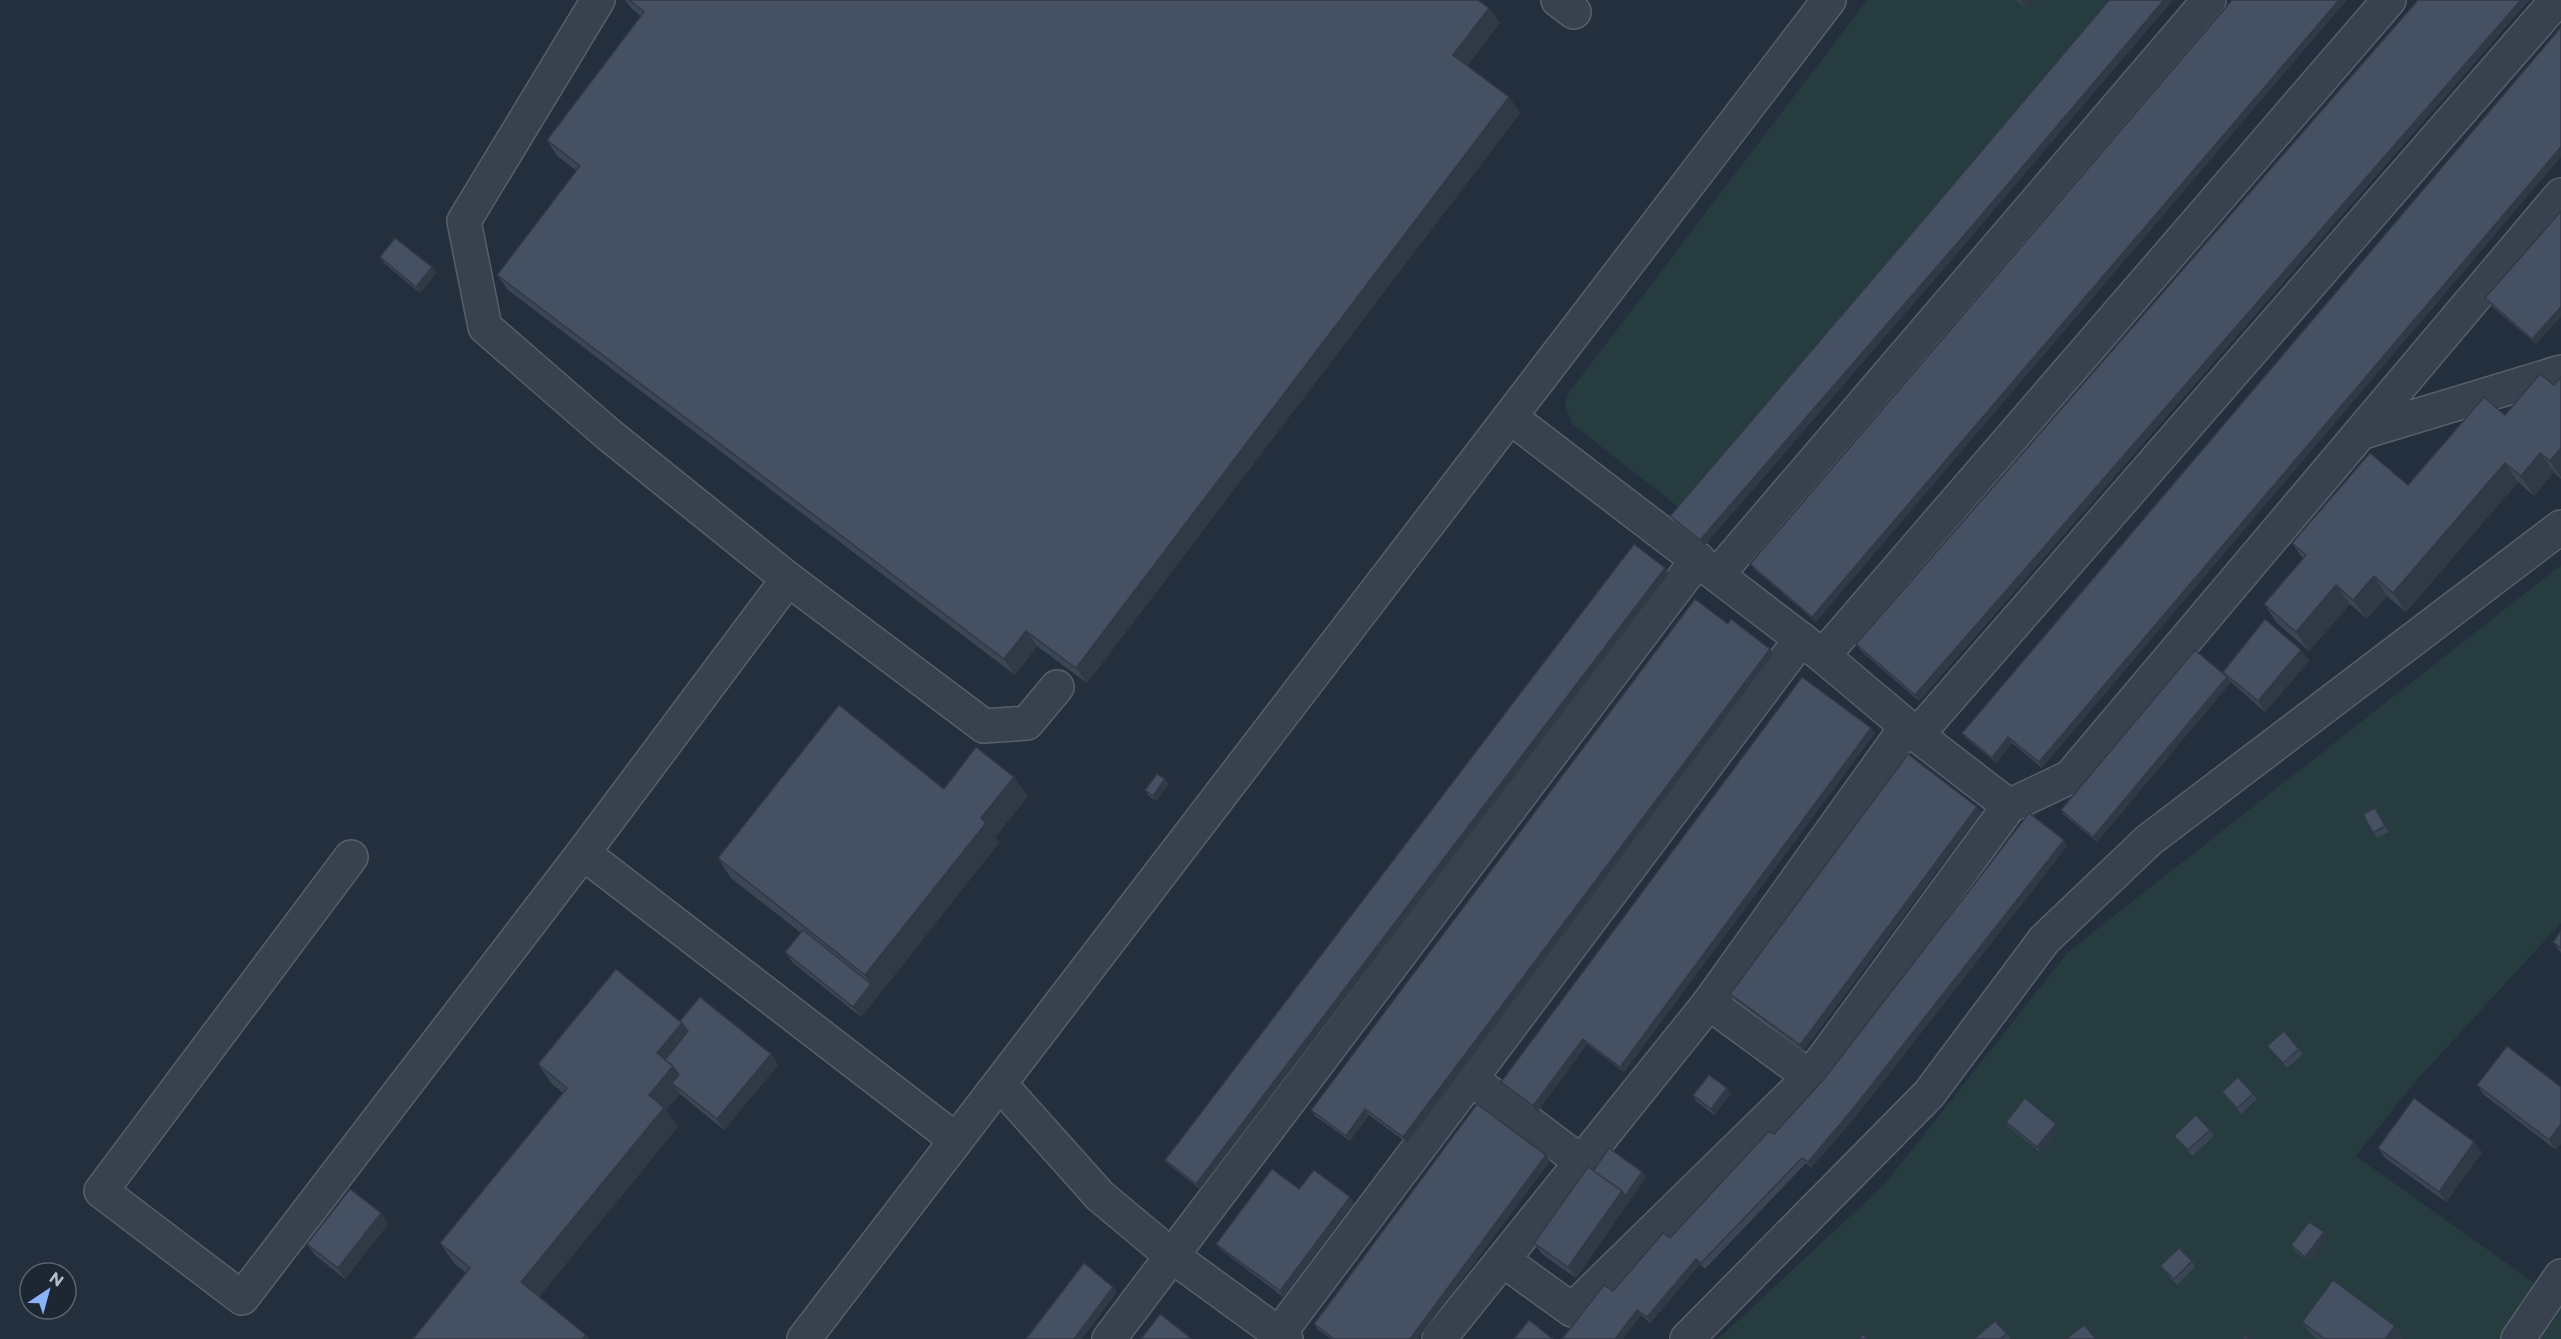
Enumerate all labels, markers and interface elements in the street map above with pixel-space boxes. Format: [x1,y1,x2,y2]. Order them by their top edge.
north arrow [18,1261,78,1321]
text: N [46,1268,67,1291]

